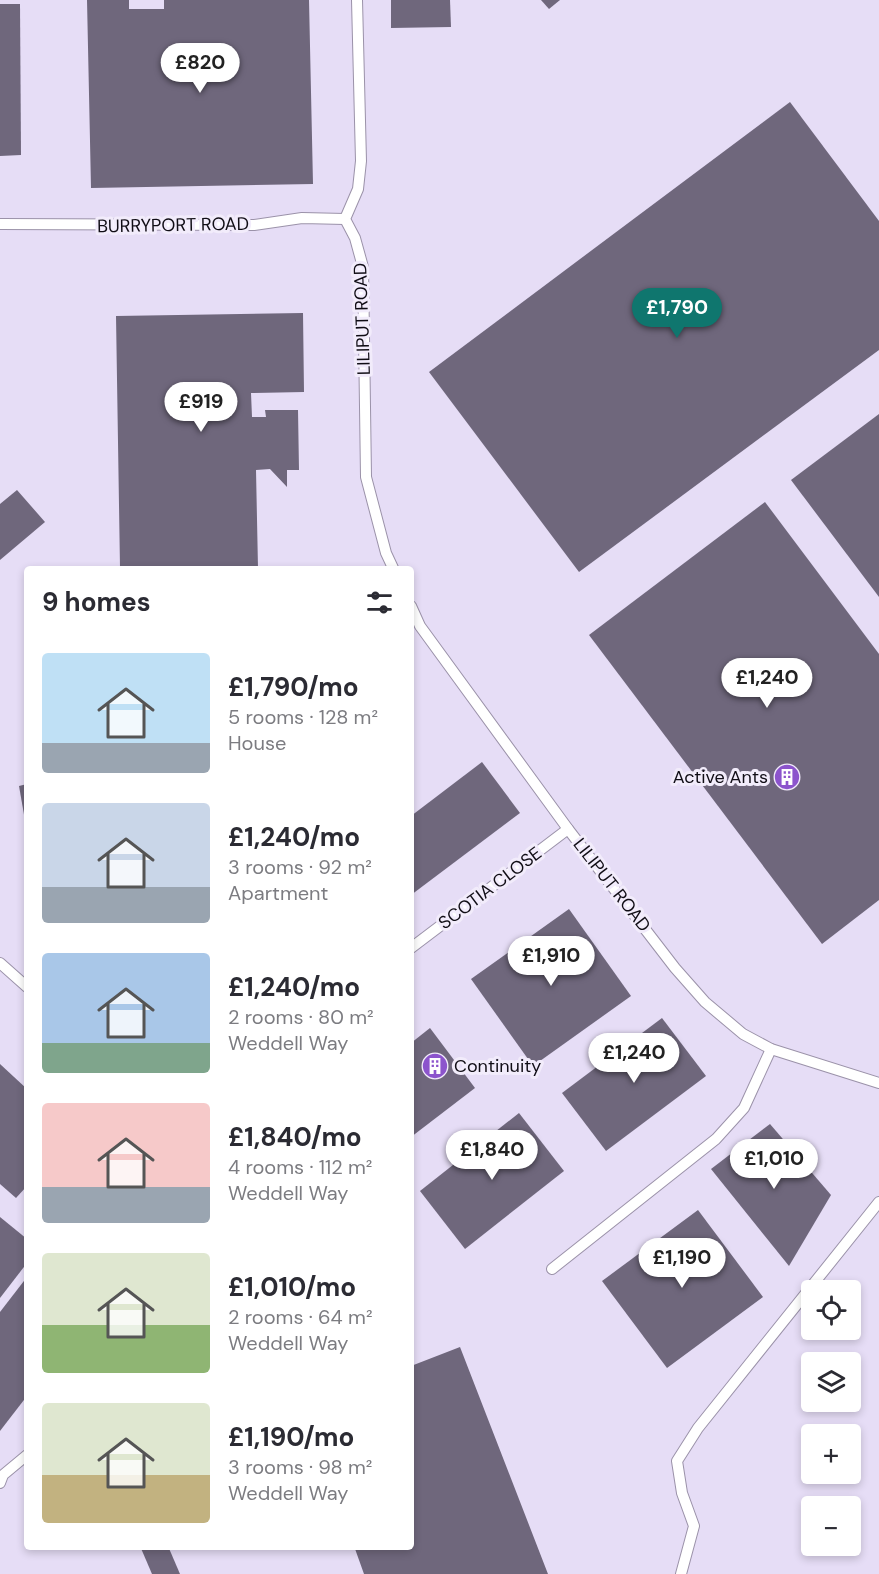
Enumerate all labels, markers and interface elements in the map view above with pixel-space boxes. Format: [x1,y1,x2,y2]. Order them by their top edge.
pin: £820 [164,43,236,94]
text: £820 [175,49,225,75]
street label: BURRYPORT ROAD [97,212,249,238]
street label: LILIPUT ROAD [348,262,376,376]
pin: £1,790 [628,288,726,339]
text: £1,790 [646,294,708,320]
pin: £919 [165,382,237,433]
text: £919 [178,388,224,414]
text: 9 homes [42,585,151,619]
icon: filters [363,586,396,619]
pin: £1,240 [718,658,816,709]
text: £1,240 [735,664,799,690]
text: £1,790/mo [228,670,359,704]
icon: home [90,677,162,749]
text: 5 rooms · 128 m² [228,704,378,730]
text: House [228,730,286,756]
building icon: Active Ants [772,762,802,792]
place label: Active Ants [673,765,768,789]
text: £1,240/mo [228,820,360,854]
icon: home [90,827,162,899]
street label: LILIPUT ROAD [568,833,656,937]
street label: SCOTIA CLOSE [433,841,547,935]
text: 3 rooms · 92 m² [228,854,372,880]
text: Apartment [228,880,328,906]
pin: £1,910 [502,936,600,987]
text: £1,910 [522,942,580,968]
text: £1,240/mo [228,970,360,1004]
icon: home [90,977,162,1049]
text: 2 rooms · 80 m² [228,1004,374,1030]
text: Weddell Way [228,1030,348,1056]
pin: £1,240 [585,1033,683,1084]
text: £1,240 [602,1039,666,1065]
building icon: Continuity [420,1051,450,1081]
place label: Continuity [454,1054,541,1078]
text: £1,840/mo [228,1120,362,1154]
icon: home [90,1127,162,1199]
pin: £1,840 [443,1130,541,1181]
text: £1,840 [460,1136,524,1162]
pin: £1,010 [725,1139,823,1190]
text: £1,010 [744,1145,804,1171]
text: 4 rooms · 112 m² [228,1154,372,1180]
text: Weddell Way [228,1180,348,1206]
pin: £1,190 [633,1238,731,1289]
text: £1,190 [653,1244,711,1270]
text: £1,010/mo [228,1270,356,1304]
icon: home [90,1277,162,1349]
map controls [801,1280,861,1556]
button: locate [801,1280,861,1340]
text: 2 rooms · 64 m² [228,1304,372,1330]
text: Weddell Way [228,1330,348,1356]
button: layers [801,1352,861,1412]
text: £1,190/mo [228,1420,354,1454]
button: + [801,1424,861,1484]
icon: home [90,1427,162,1499]
text: 3 rooms · 98 m² [228,1454,372,1480]
text: Weddell Way [228,1480,348,1506]
button: − [801,1496,861,1556]

